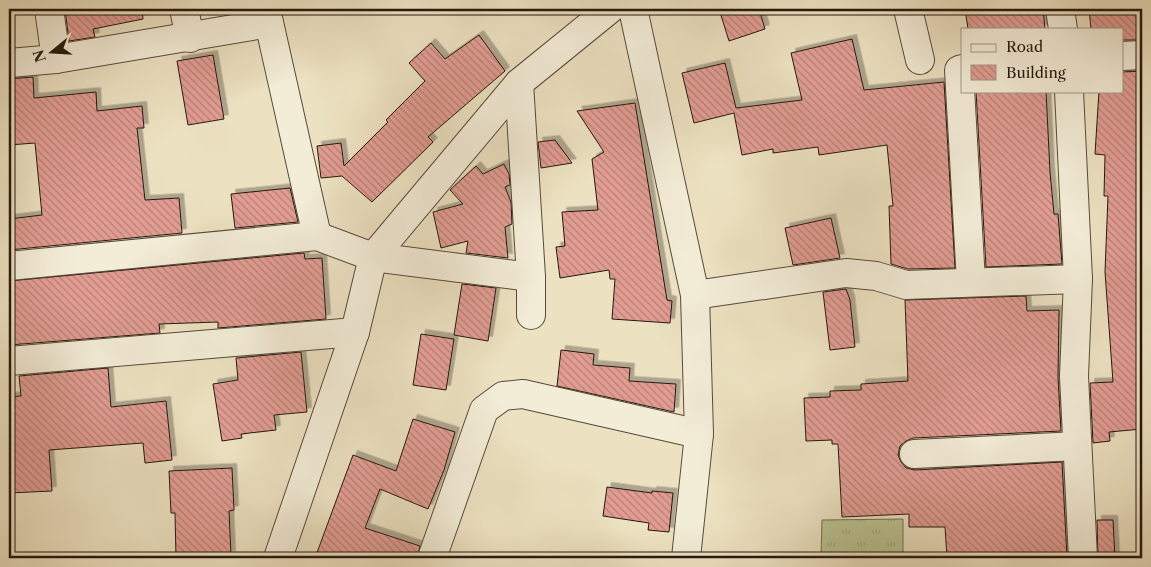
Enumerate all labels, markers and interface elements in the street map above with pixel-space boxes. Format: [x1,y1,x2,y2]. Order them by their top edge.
north arrow [28,28,78,78]
legend [961,28,1124,92]
text: Road [1006,37,1043,56]
text: N [29,47,50,65]
text: Building [1006,63,1066,82]

